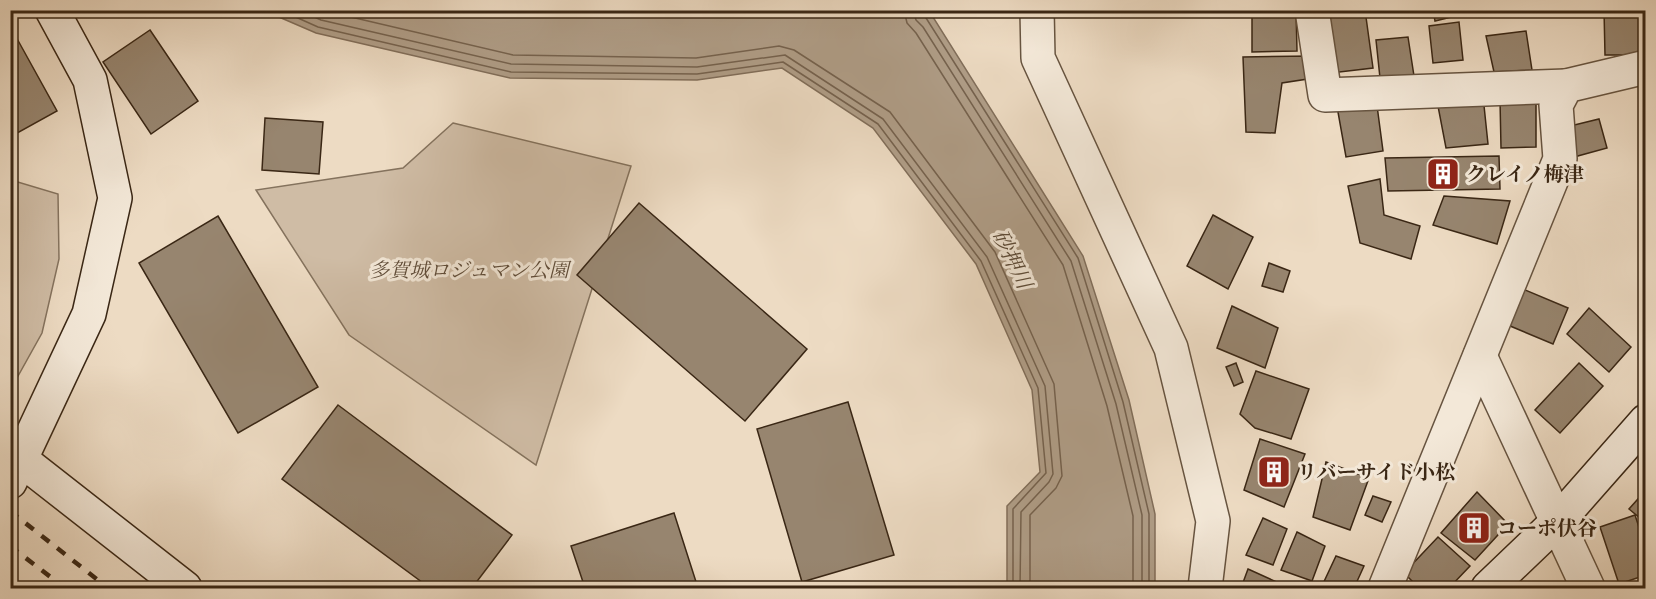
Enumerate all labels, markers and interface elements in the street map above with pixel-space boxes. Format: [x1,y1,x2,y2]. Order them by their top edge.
building icon: クレイノ梅津 [1425,156,1461,192]
place label: クレイノ梅津 [1466,163,1584,186]
water label: 砂押川 [987,225,1037,294]
park label: 多賀城ロジュマン公園 [369,259,572,282]
building icon: リバーサイド小松 [1256,454,1292,490]
place label: リバーサイド小松 [1297,461,1455,484]
building icon: コーポ伏谷 [1456,510,1492,546]
place label: コーポ伏谷 [1497,517,1597,540]

